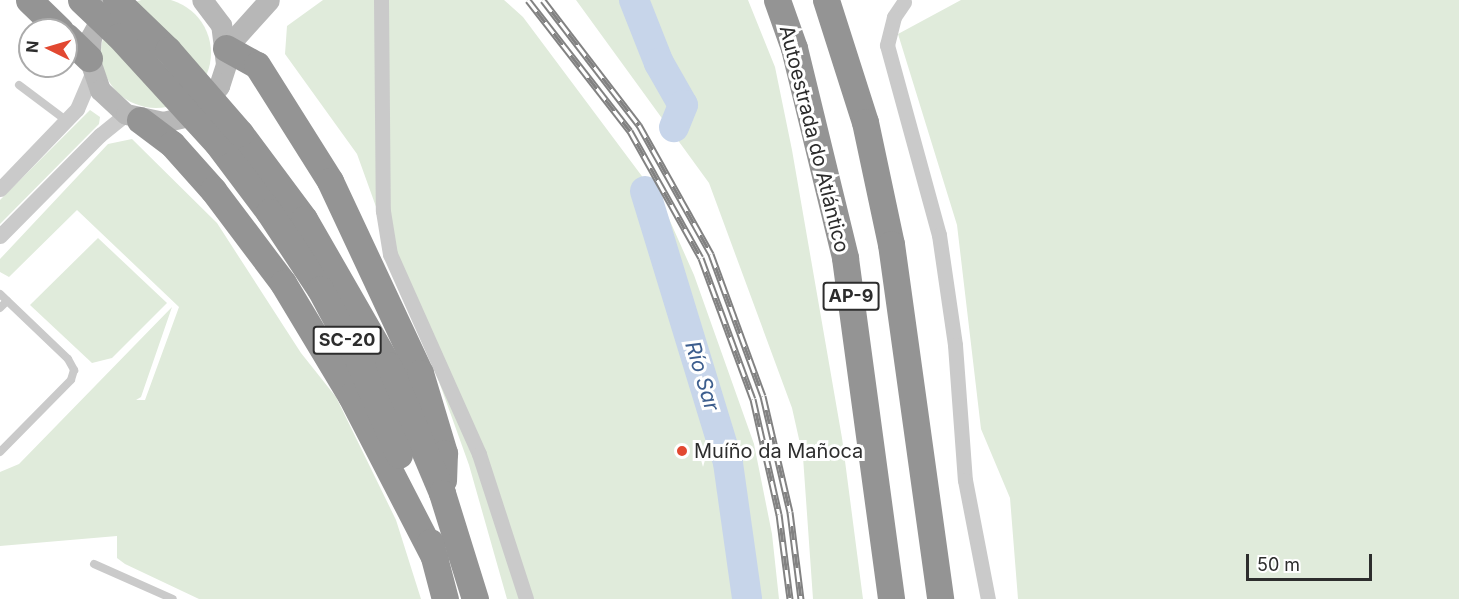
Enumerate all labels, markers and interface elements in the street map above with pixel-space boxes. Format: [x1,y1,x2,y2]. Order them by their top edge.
north arrow [18,18,78,78]
street label: Autoestrada do Atlántico [774,23,854,255]
text: N [22,40,43,54]
road number: AP-9 [822,281,880,311]
road number: SC-20 [312,325,382,355]
water label: Río Sar [680,338,724,414]
place label: Muíño da Mañoca [694,439,863,463]
marker: Muíño da Mañoca [675,444,689,458]
scale bar [1249,542,1375,580]
text: 50 m [1257,554,1300,575]

